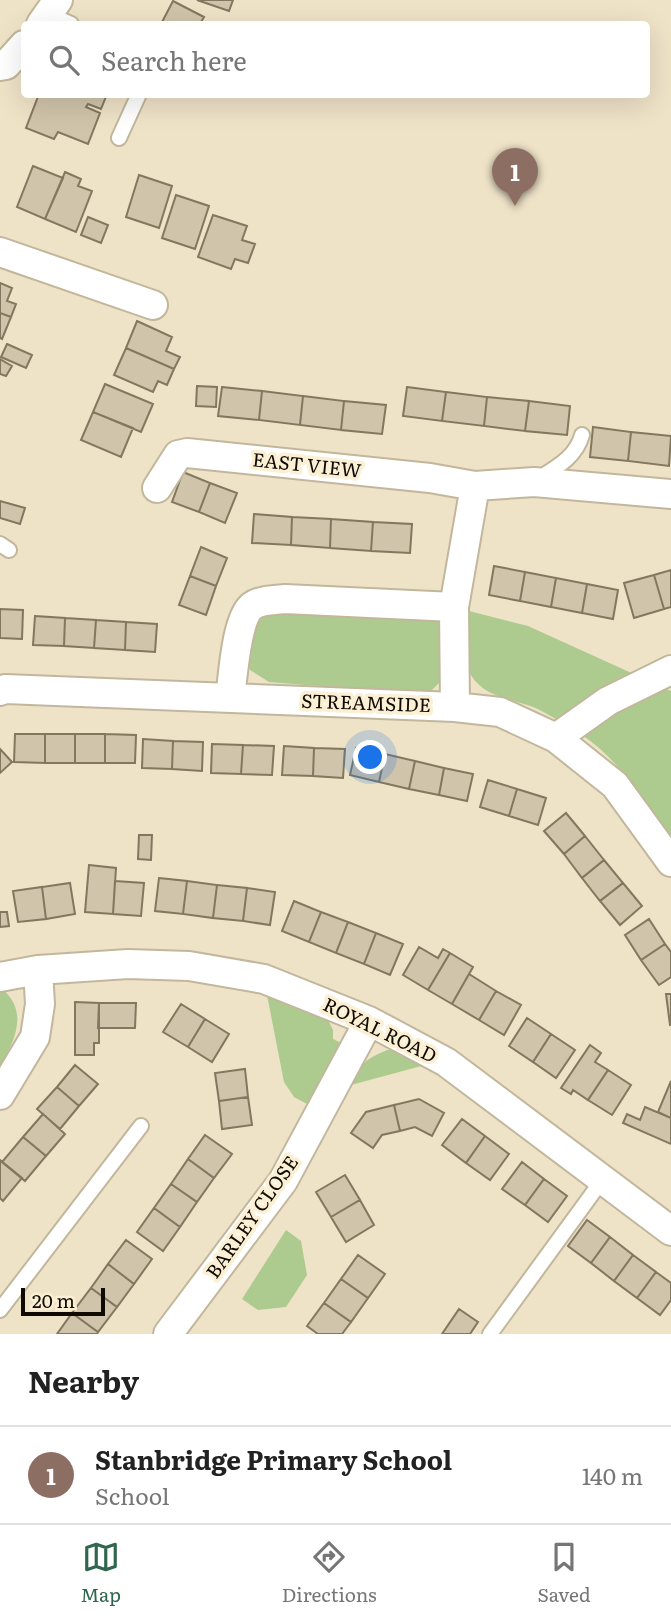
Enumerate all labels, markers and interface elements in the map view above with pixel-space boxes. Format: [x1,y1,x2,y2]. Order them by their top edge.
search box [21,21,650,98]
text: Search here [101,40,247,79]
icon: search [45,41,83,79]
pin: 1 [492,148,538,206]
street label: EAST VIEW [251,444,363,484]
street label: STREAMSIDE [301,686,431,718]
your location [353,740,387,774]
street label: ROYAL ROAD [319,990,442,1069]
street label: BARLEY CLOSE [198,1149,304,1284]
scale bar [21,1285,105,1317]
text: 20 m [32,1286,75,1314]
text: Nearby [28,1358,139,1402]
text: Stanbridge Primary School [95,1439,452,1478]
text: 1 [46,1458,56,1492]
text: 140 m [582,1458,643,1492]
text: School [95,1478,169,1512]
tab: Map [80,1538,121,1608]
tab: Directions [282,1538,377,1608]
tab: Saved [538,1538,591,1608]

